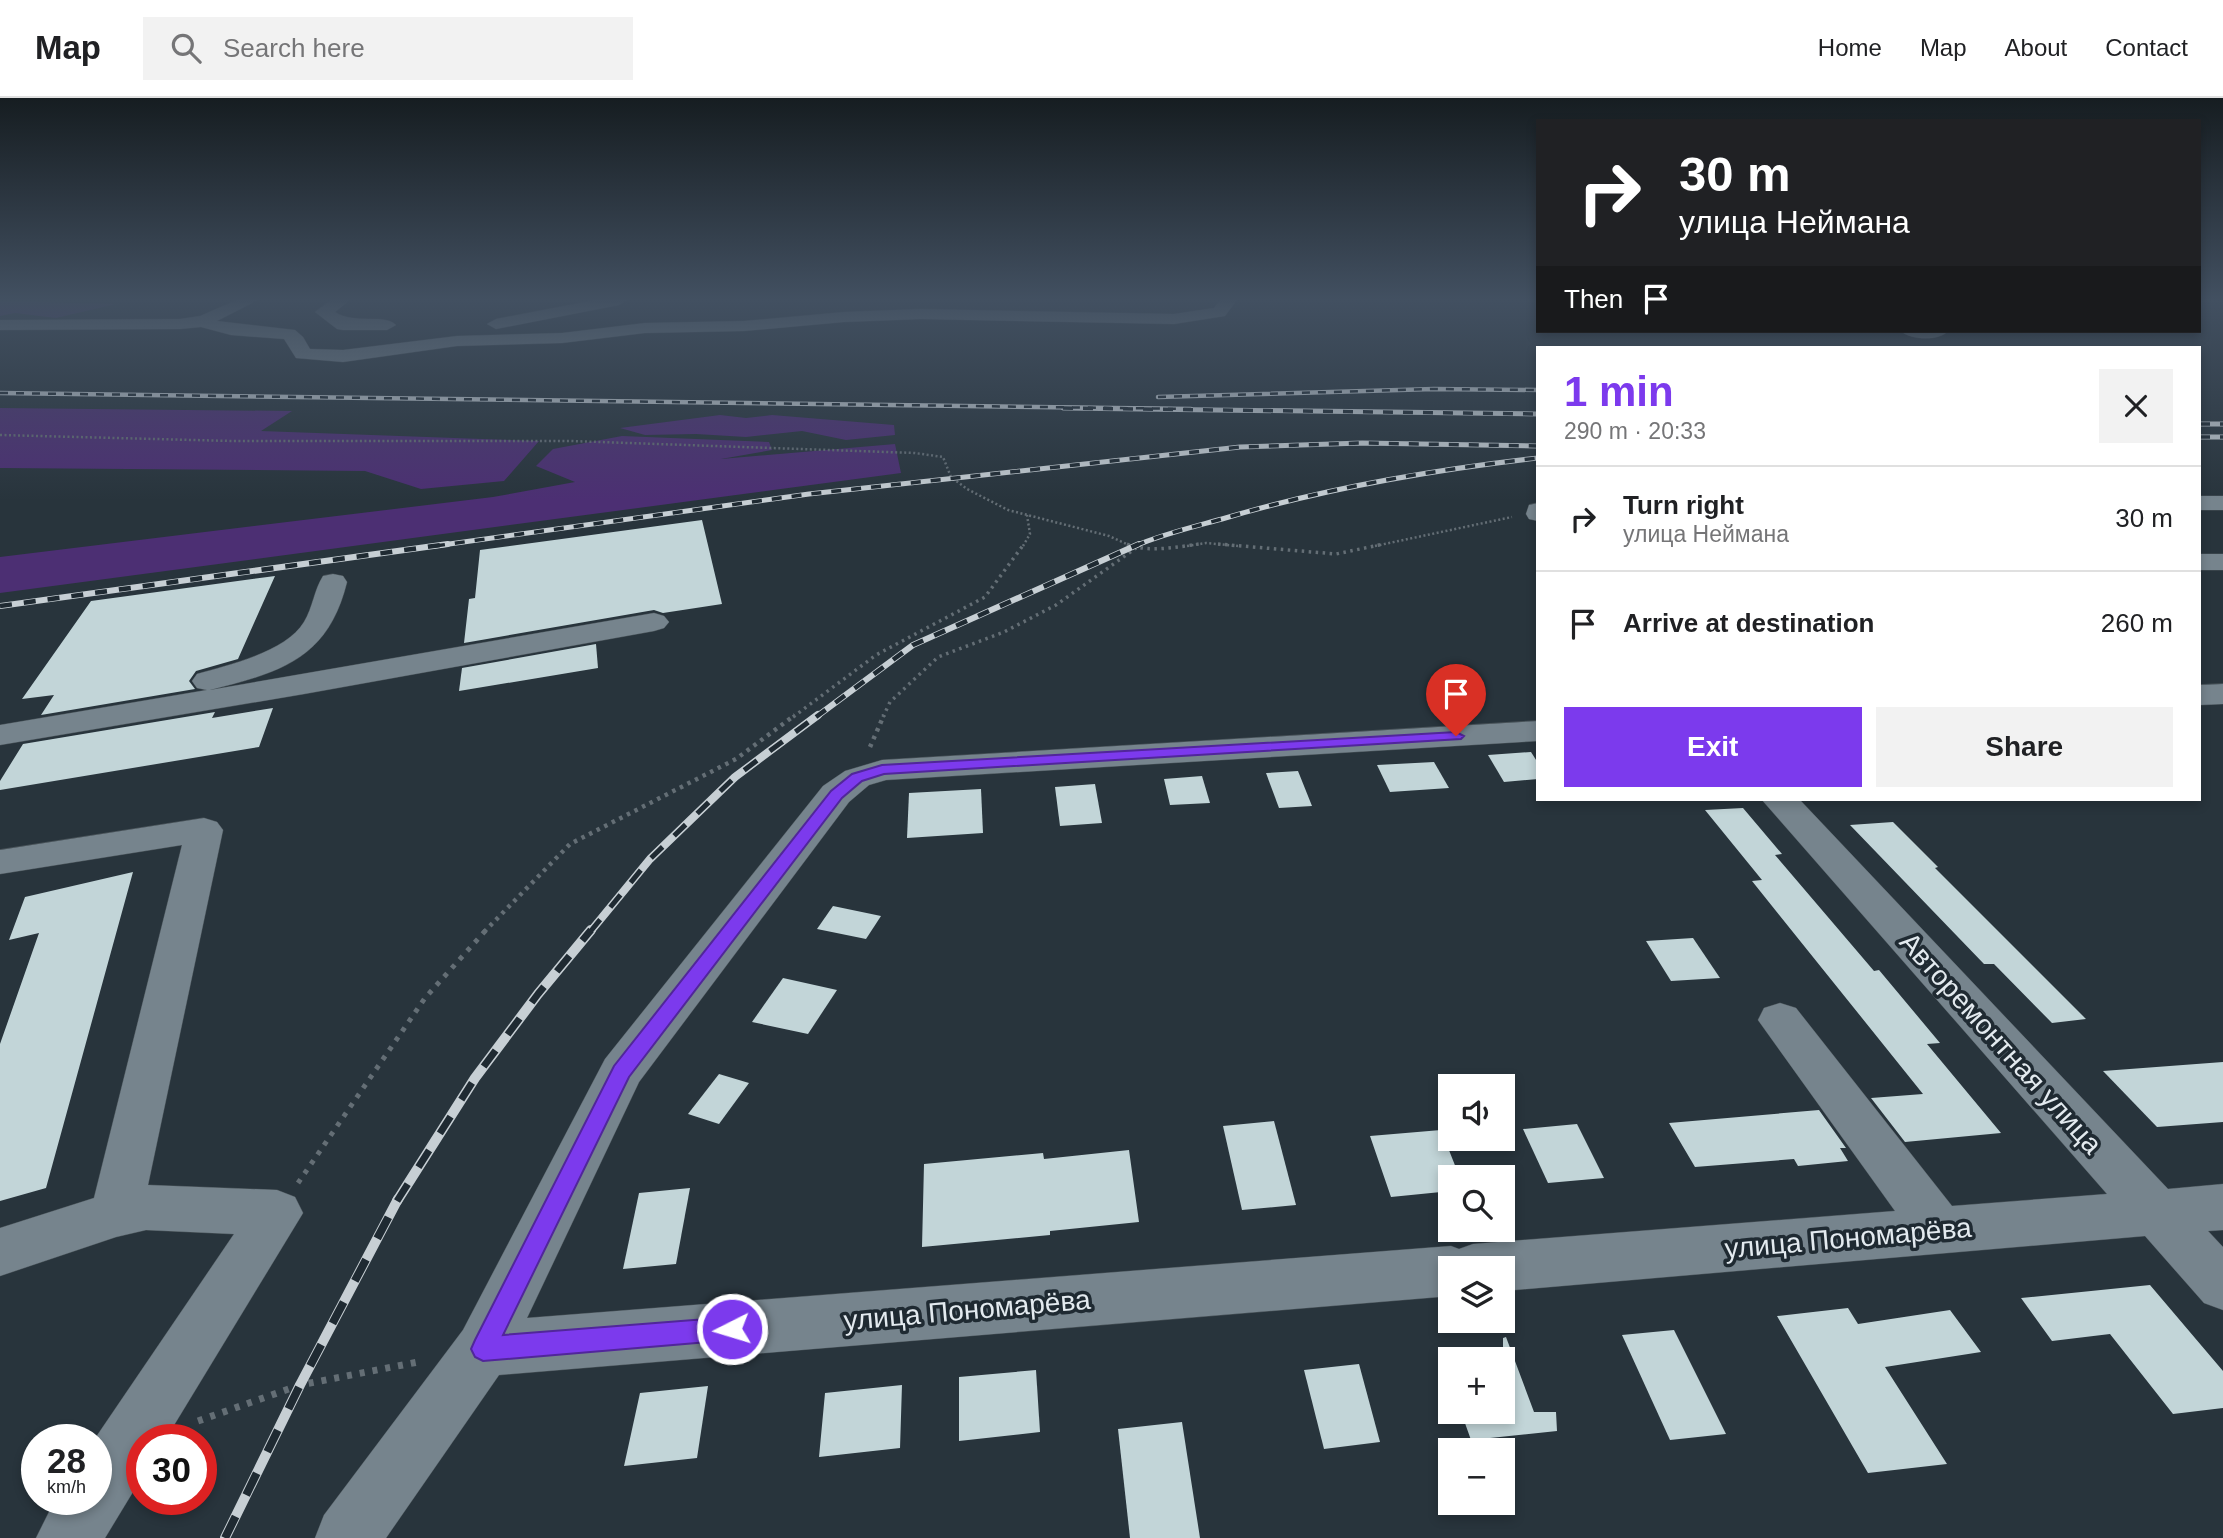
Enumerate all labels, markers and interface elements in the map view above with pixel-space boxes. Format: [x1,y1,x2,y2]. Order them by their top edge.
search box [143,17,633,80]
text: Map [35,29,101,66]
icon: search [167,29,205,67]
text: Search here [223,33,365,63]
text: Home [1818,34,1882,61]
text: Map [1920,34,1967,61]
text: About [2005,34,2067,61]
text: Contact [2105,34,2188,61]
icon: right [1564,147,1655,238]
text: 30 m [1679,147,1791,201]
text: улица Неймана [1679,204,1910,240]
icon: arrive [1637,280,1675,318]
text: Then [1564,284,1623,314]
text: 1 min [1564,368,1674,415]
button: close [2099,369,2173,443]
text: 290 m · 20:33 [1564,418,1706,444]
text: Turn right [1623,490,1744,520]
icon: right [1564,500,1602,538]
text: 30 m [2115,503,2173,533]
text: улица Неймана [1623,521,1789,547]
icon: arrive [1564,605,1602,643]
text: Arrive at destination [1623,608,1874,638]
text: 260 m [2101,608,2173,638]
pin [1426,664,1486,736]
icon: arrive [1437,675,1475,713]
button: Exit [1564,707,1862,787]
button: Share [1876,707,2173,787]
street label: Авторемонтная улица [1894,926,2109,1160]
map controls [1438,1074,1515,1515]
button: sound [1438,1074,1515,1151]
button: search [1438,1165,1515,1242]
street label: улица Пономарёва [1723,1212,1973,1264]
button: layers [1438,1256,1515,1333]
street label: улица Пономарёва [842,1284,1092,1336]
position arrow [695,1292,769,1366]
button: + [1438,1347,1515,1424]
speed limit sign: 30 [126,1424,217,1515]
button: − [1438,1438,1515,1515]
text: 28 [47,1441,86,1480]
text: km/h [47,1477,86,1497]

